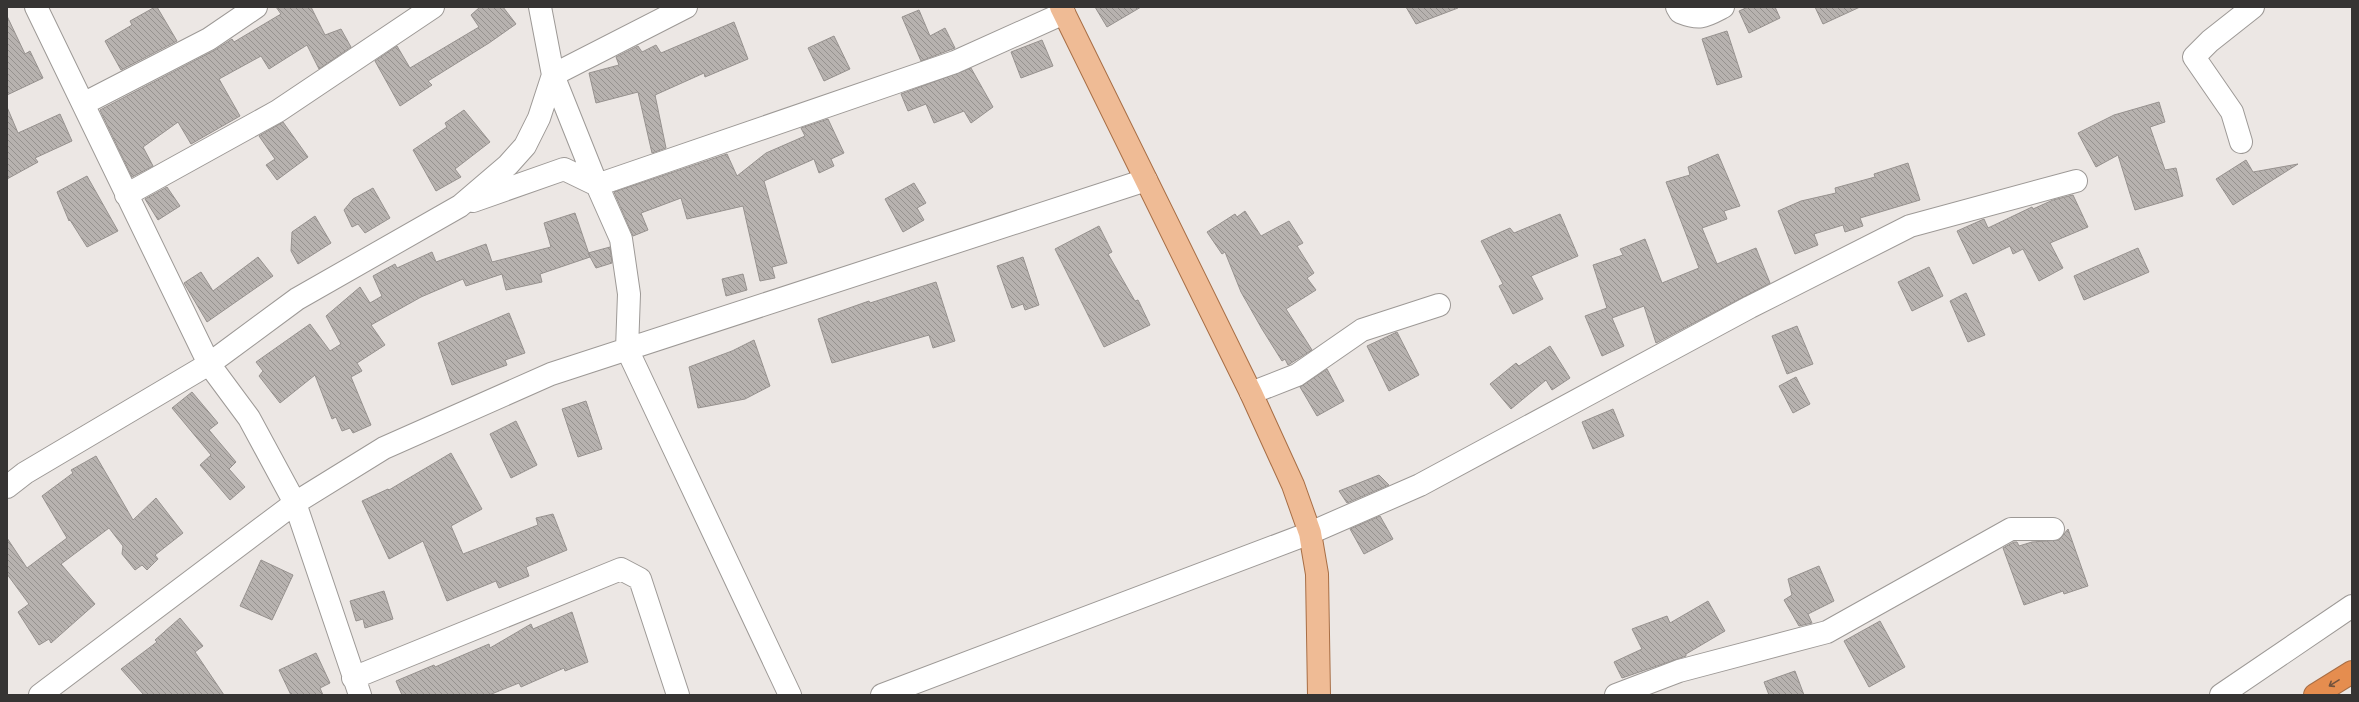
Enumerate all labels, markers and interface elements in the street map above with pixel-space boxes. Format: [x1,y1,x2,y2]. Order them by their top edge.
one-way arrow [2328,680,2340,688]

